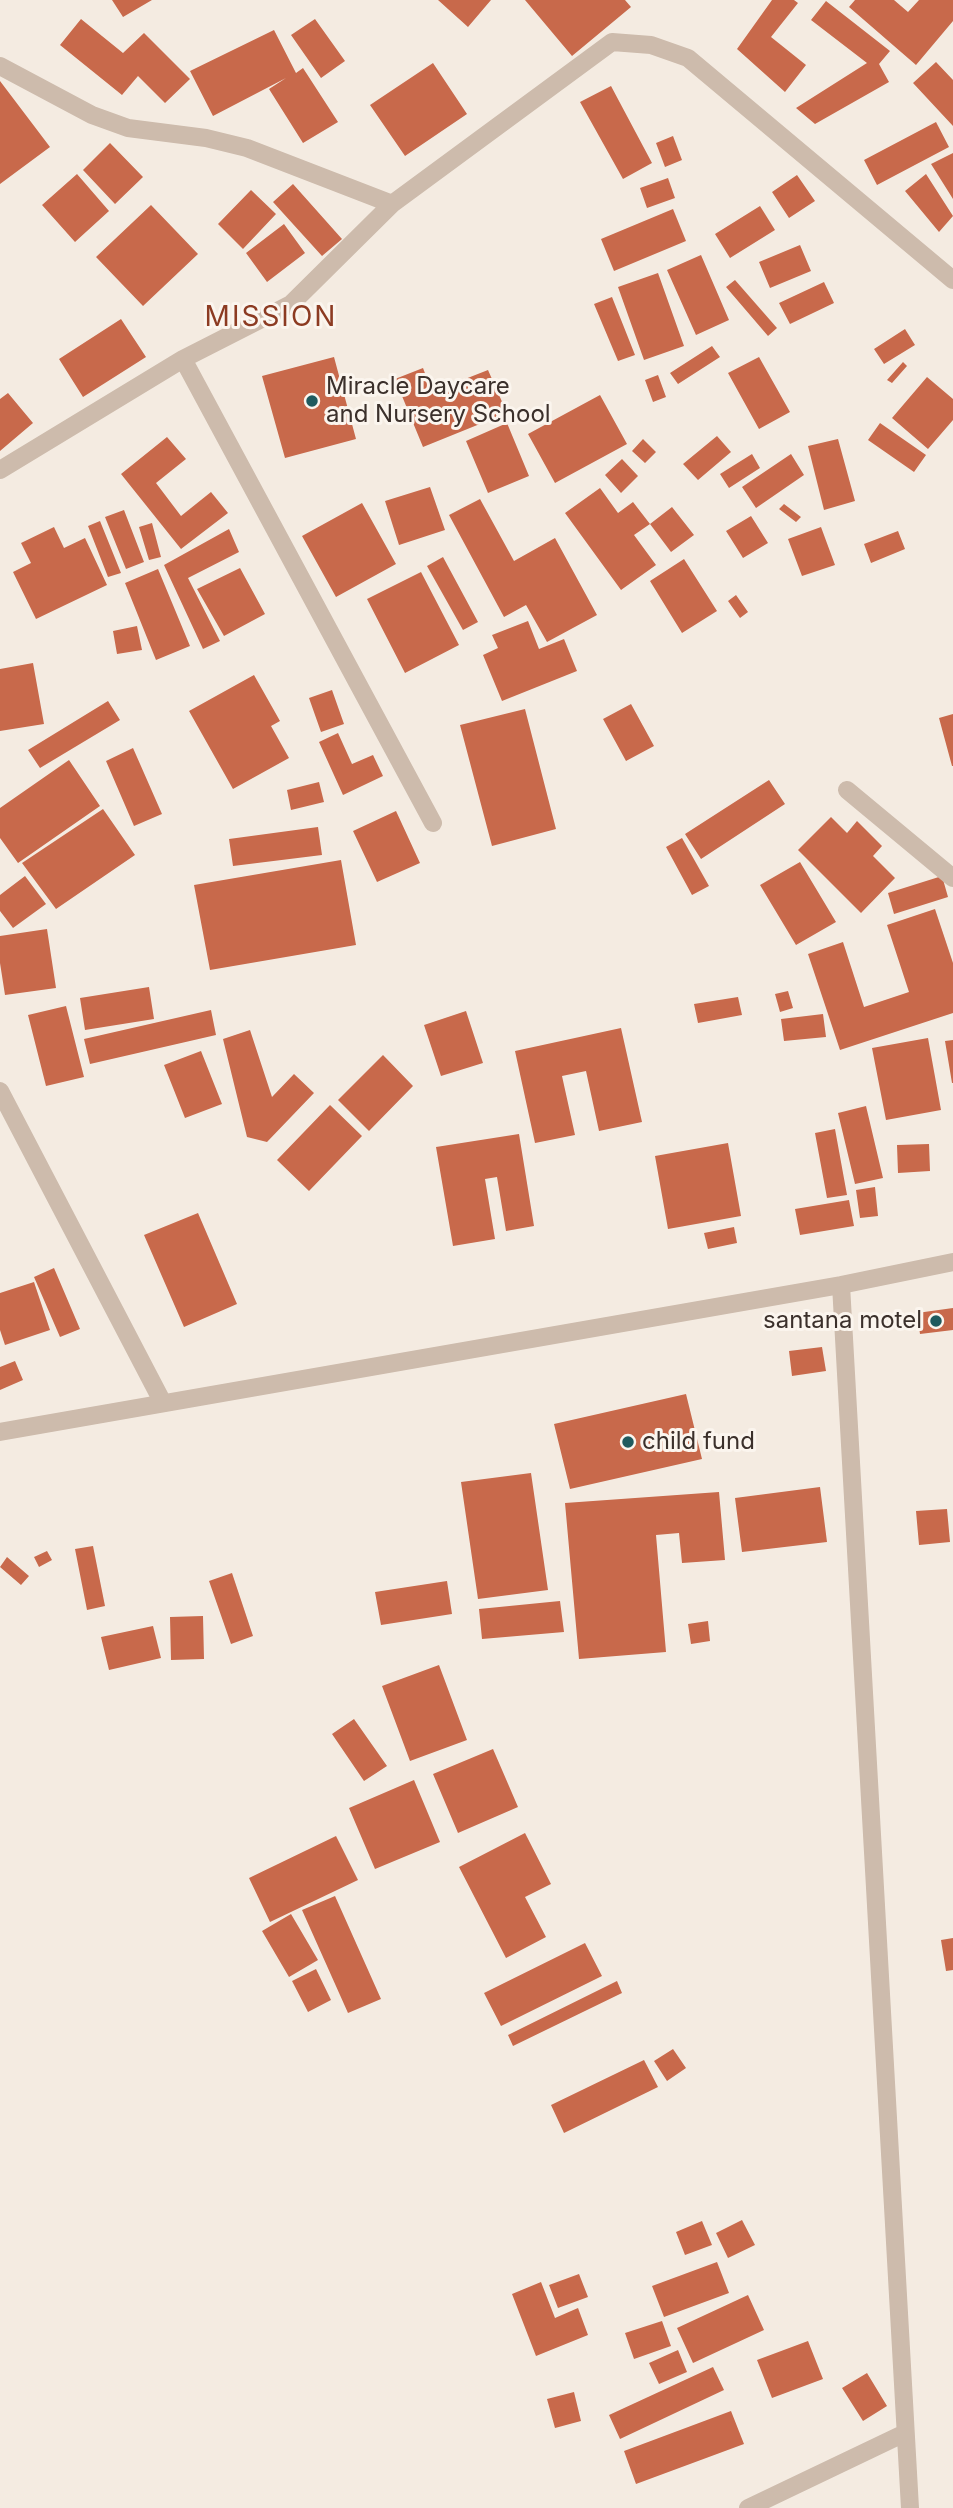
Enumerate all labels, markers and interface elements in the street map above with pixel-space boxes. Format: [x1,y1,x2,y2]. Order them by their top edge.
district label: MISSION [205,301,337,335]
place label: Miracle Daycare and Nursery School [326,373,551,429]
marker: Miracle Daycare and Nursery School [304,393,320,409]
place label: santana motel [763,1307,922,1335]
marker: santana motel [928,1313,944,1329]
place label: child fund [642,1428,755,1456]
marker: child fund [620,1434,636,1450]

